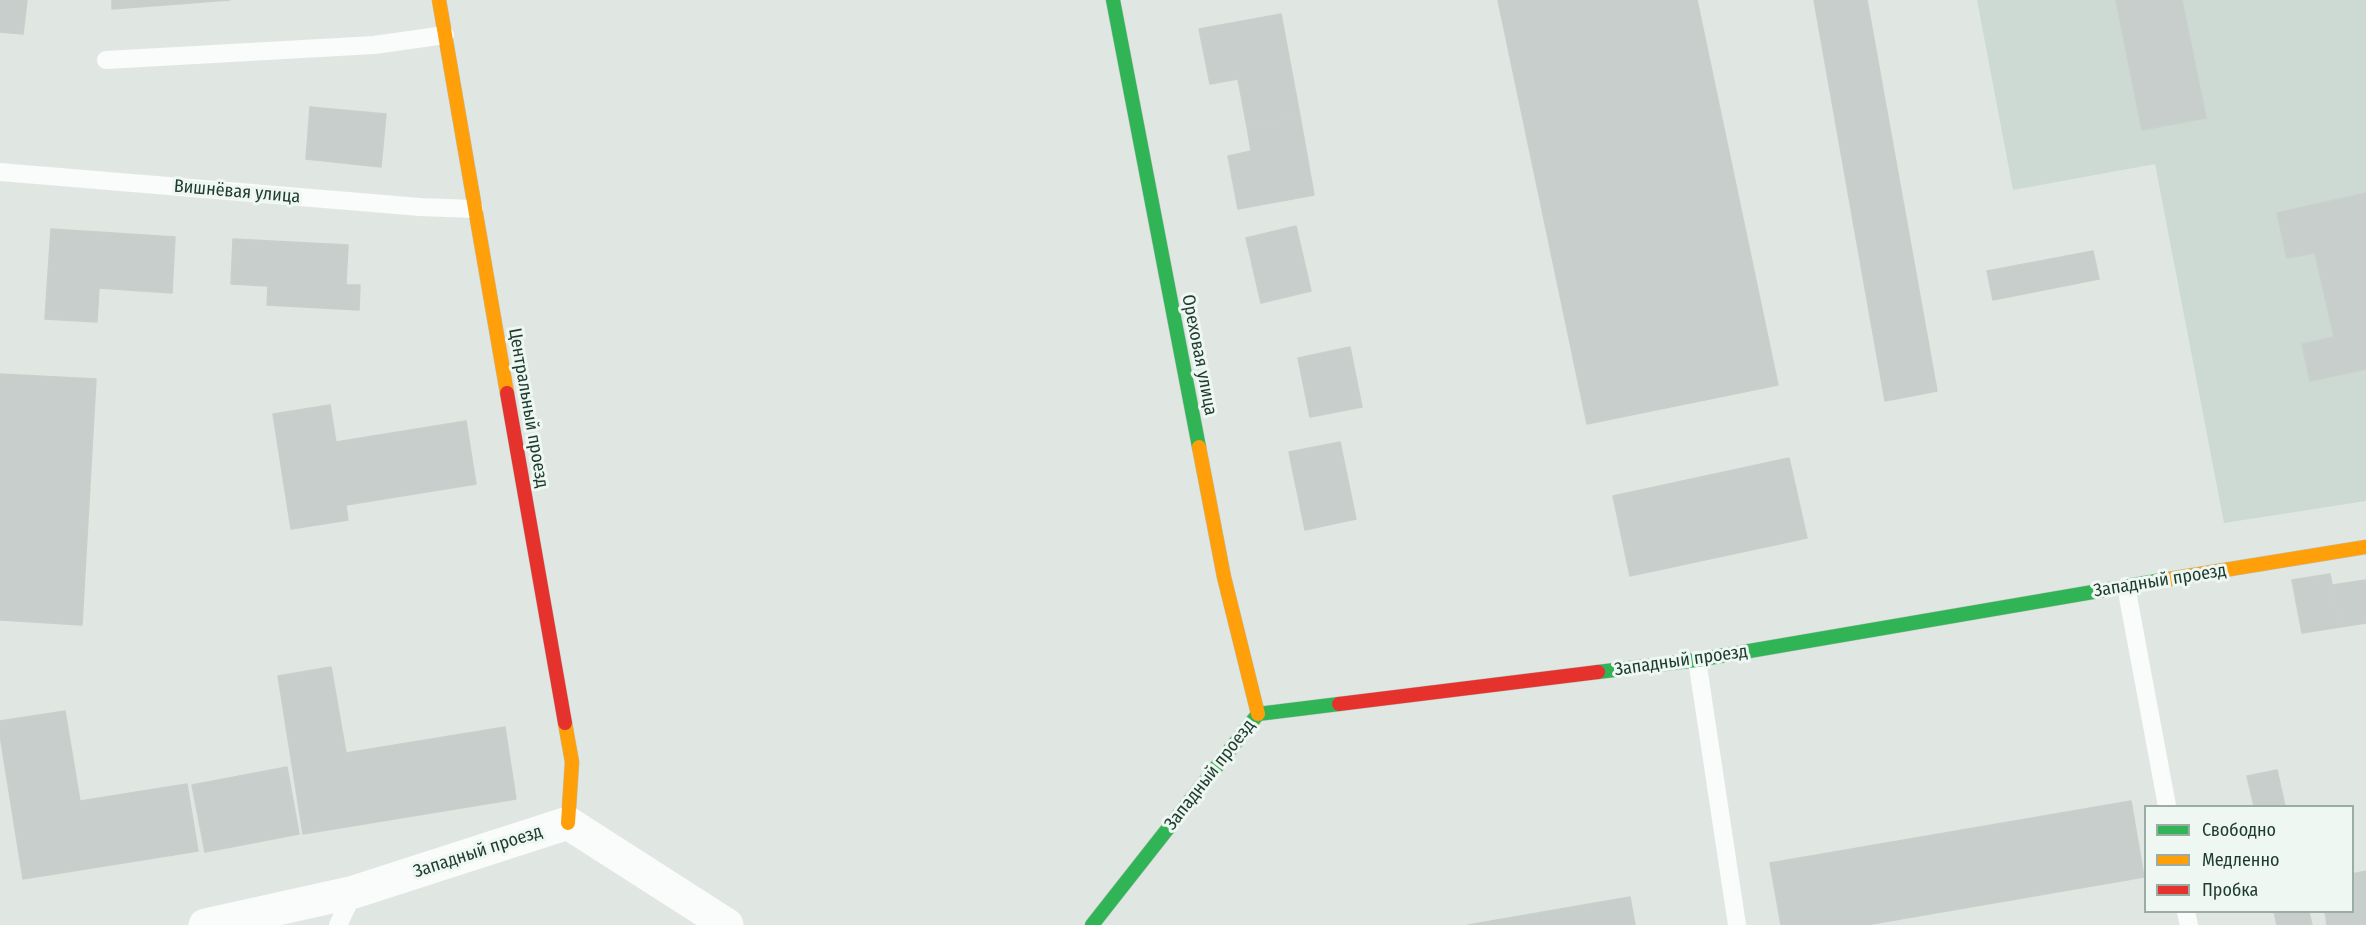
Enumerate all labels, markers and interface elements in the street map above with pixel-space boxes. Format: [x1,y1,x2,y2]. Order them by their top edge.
street label: Вишнёвая улица [173,176,301,208]
street label: Ореховая улица [1177,293,1221,417]
street label: Центральный проезд [503,326,553,490]
street label: Западный проезд [2092,560,2228,602]
street label: Западный проезд [1613,641,1749,681]
street label: Западный проезд [1160,715,1260,835]
legend [2144,805,2354,913]
text: Свободно [2202,819,2276,841]
street label: Западный проезд [411,821,545,883]
text: Медленно [2202,849,2280,871]
text: Пробка [2202,879,2258,901]

